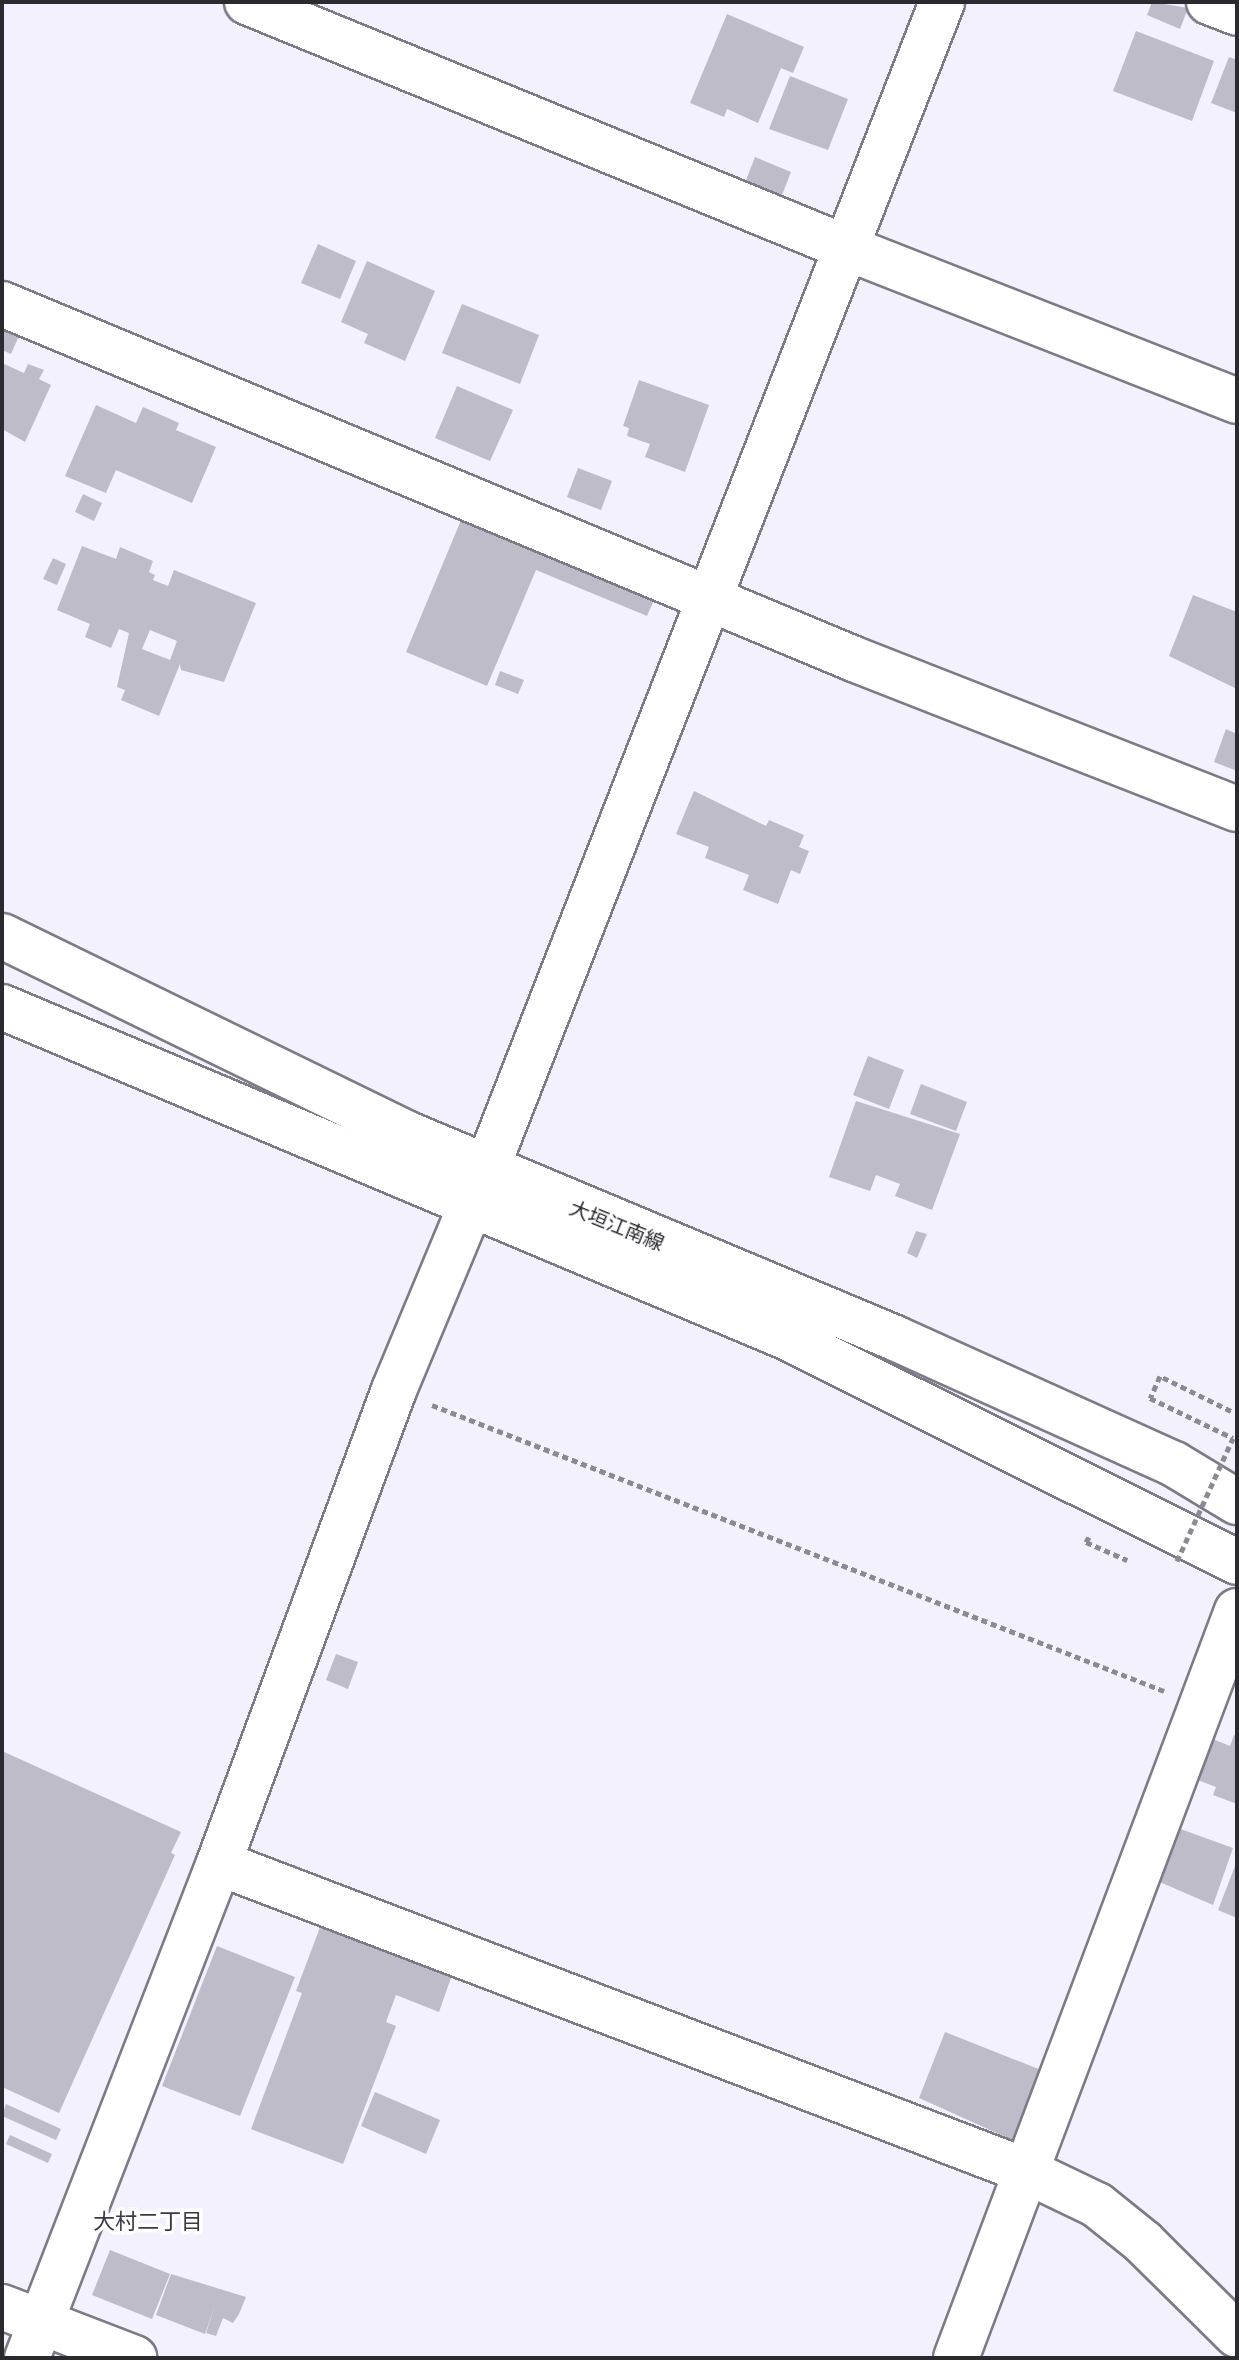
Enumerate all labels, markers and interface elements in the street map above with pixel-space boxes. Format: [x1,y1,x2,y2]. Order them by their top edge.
street label: 大垣江南線 [566,1195,668,1255]
district label: 大村二丁目 [93,2208,203,2234]

